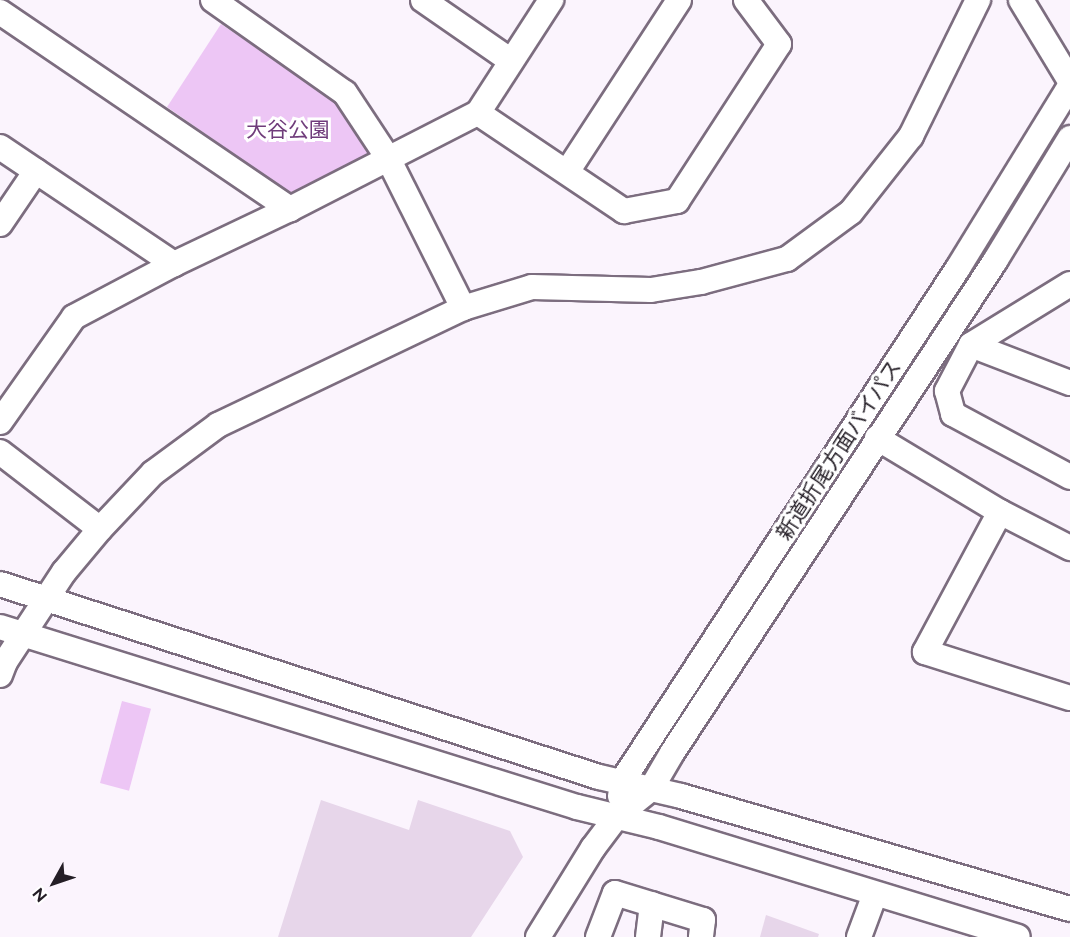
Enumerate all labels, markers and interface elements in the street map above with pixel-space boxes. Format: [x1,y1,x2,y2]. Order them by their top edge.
park label: 大谷公園 [246,117,330,143]
street label: 新道折尾方面バイパス [771,355,907,545]
north arrow [24,853,84,913]
text: N [29,884,51,906]

